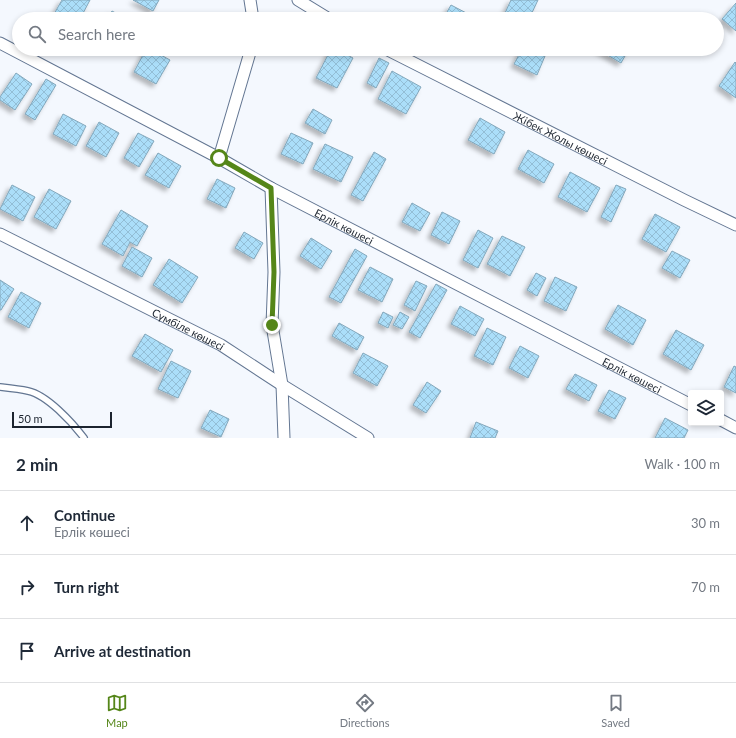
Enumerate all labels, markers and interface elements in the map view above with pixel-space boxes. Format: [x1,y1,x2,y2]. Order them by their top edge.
search box [12,12,724,56]
icon: search [26,23,48,45]
text: Search here [58,25,135,43]
street label: Жібек Жолы көшесі [512,108,610,167]
route start [210,149,228,167]
street label: Ерлік көшесі [313,205,376,247]
street label: Сүмбіле көшесі [150,305,228,352]
route end [263,316,281,334]
street label: Ерлік көшесі [601,354,664,395]
map controls [688,390,724,426]
button: layers [688,390,724,426]
scale bar [12,410,112,429]
text: 50 m [18,412,43,425]
text: 2 min [16,454,58,475]
text: Walk · 100 m [644,456,720,472]
text: Continue [54,506,115,524]
icon: ahead [16,512,38,534]
text: 30 m [691,515,720,531]
text: Ерлік көшесі [54,524,130,540]
icon: right [16,576,38,598]
text: Turn right [54,578,119,596]
text: 70 m [691,579,720,595]
icon: arrive [16,640,38,662]
text: Arrive at destination [54,642,191,660]
tab: Map [106,692,128,729]
tab: Directions [340,692,389,729]
tab: Saved [601,692,630,729]

